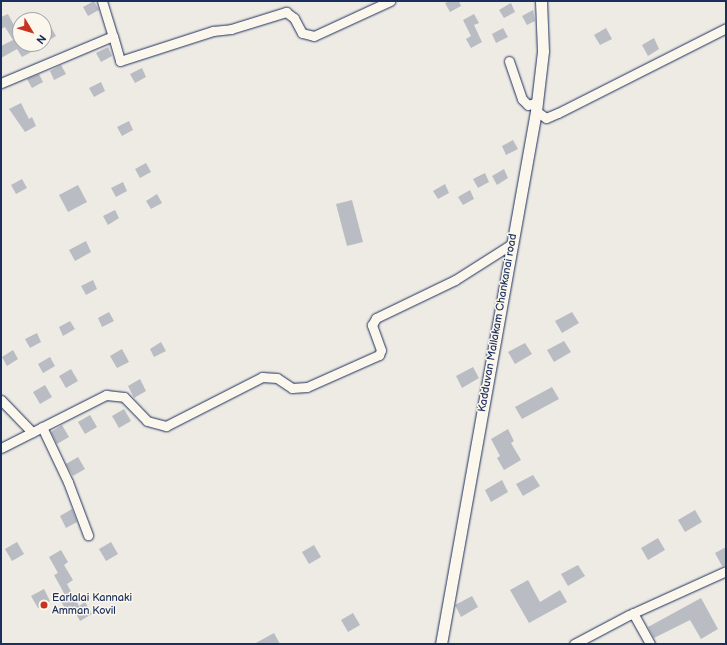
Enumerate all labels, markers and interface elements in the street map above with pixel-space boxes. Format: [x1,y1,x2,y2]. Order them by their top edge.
north arrow [12,12,52,52]
text: N [33,32,49,46]
street label: Kadduvan Mallakam Chankanai road [476,233,520,413]
place label: Earlalai Kannaki Amman Kovil [52,592,132,618]
marker: Earlalai Kannaki Amman Kovil [39,600,49,610]

